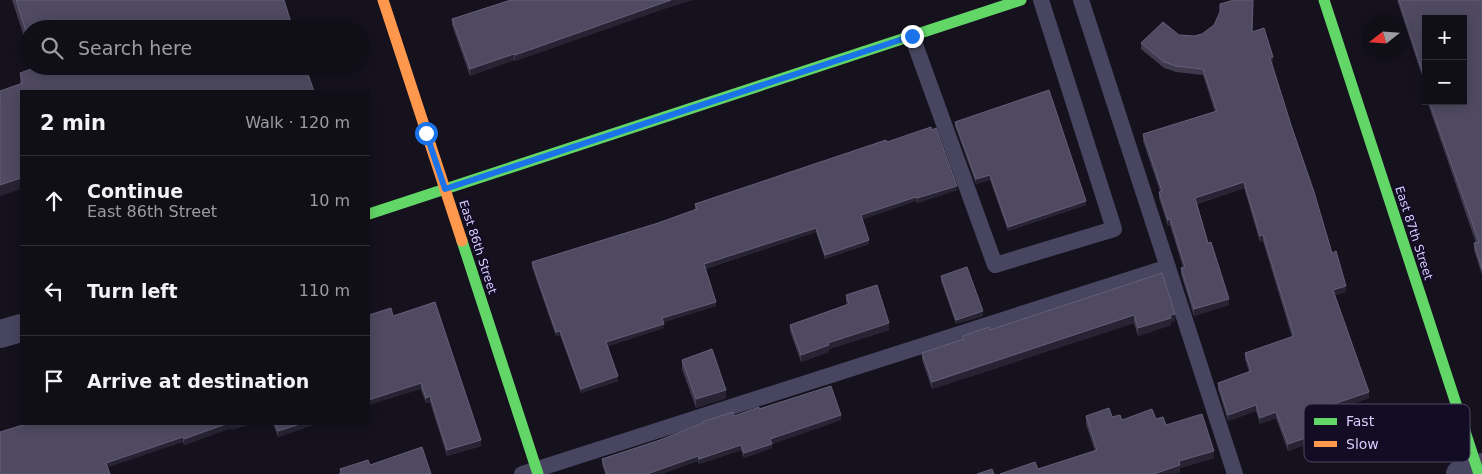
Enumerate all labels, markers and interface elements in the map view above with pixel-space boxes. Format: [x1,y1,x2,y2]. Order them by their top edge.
north arrow [1362,15,1407,60]
map controls [1422,15,1467,105]
button: + [1422,15,1467,60]
search box [20,20,370,75]
route end [901,25,924,48]
icon: search [38,34,66,62]
text: Search here [78,37,192,59]
button: − [1422,60,1467,105]
text: 2 min [40,111,106,135]
text: Walk · 120 m [245,113,350,132]
route start [415,122,438,145]
text: Continue [87,180,183,202]
street label: East 87th Street [1392,184,1436,282]
icon: ahead [40,187,68,215]
text: 10 m [309,191,350,210]
street label: East 86th Street [456,198,500,296]
text: East 86th Street [87,202,217,221]
icon: left [40,277,68,305]
text: Turn left [87,280,178,302]
text: 110 m [299,281,350,300]
icon: arrive [40,367,68,395]
text: Arrive at destination [87,370,309,392]
legend [1304,404,1470,462]
text: Fast [1346,413,1375,429]
text: Slow [1346,436,1379,452]

